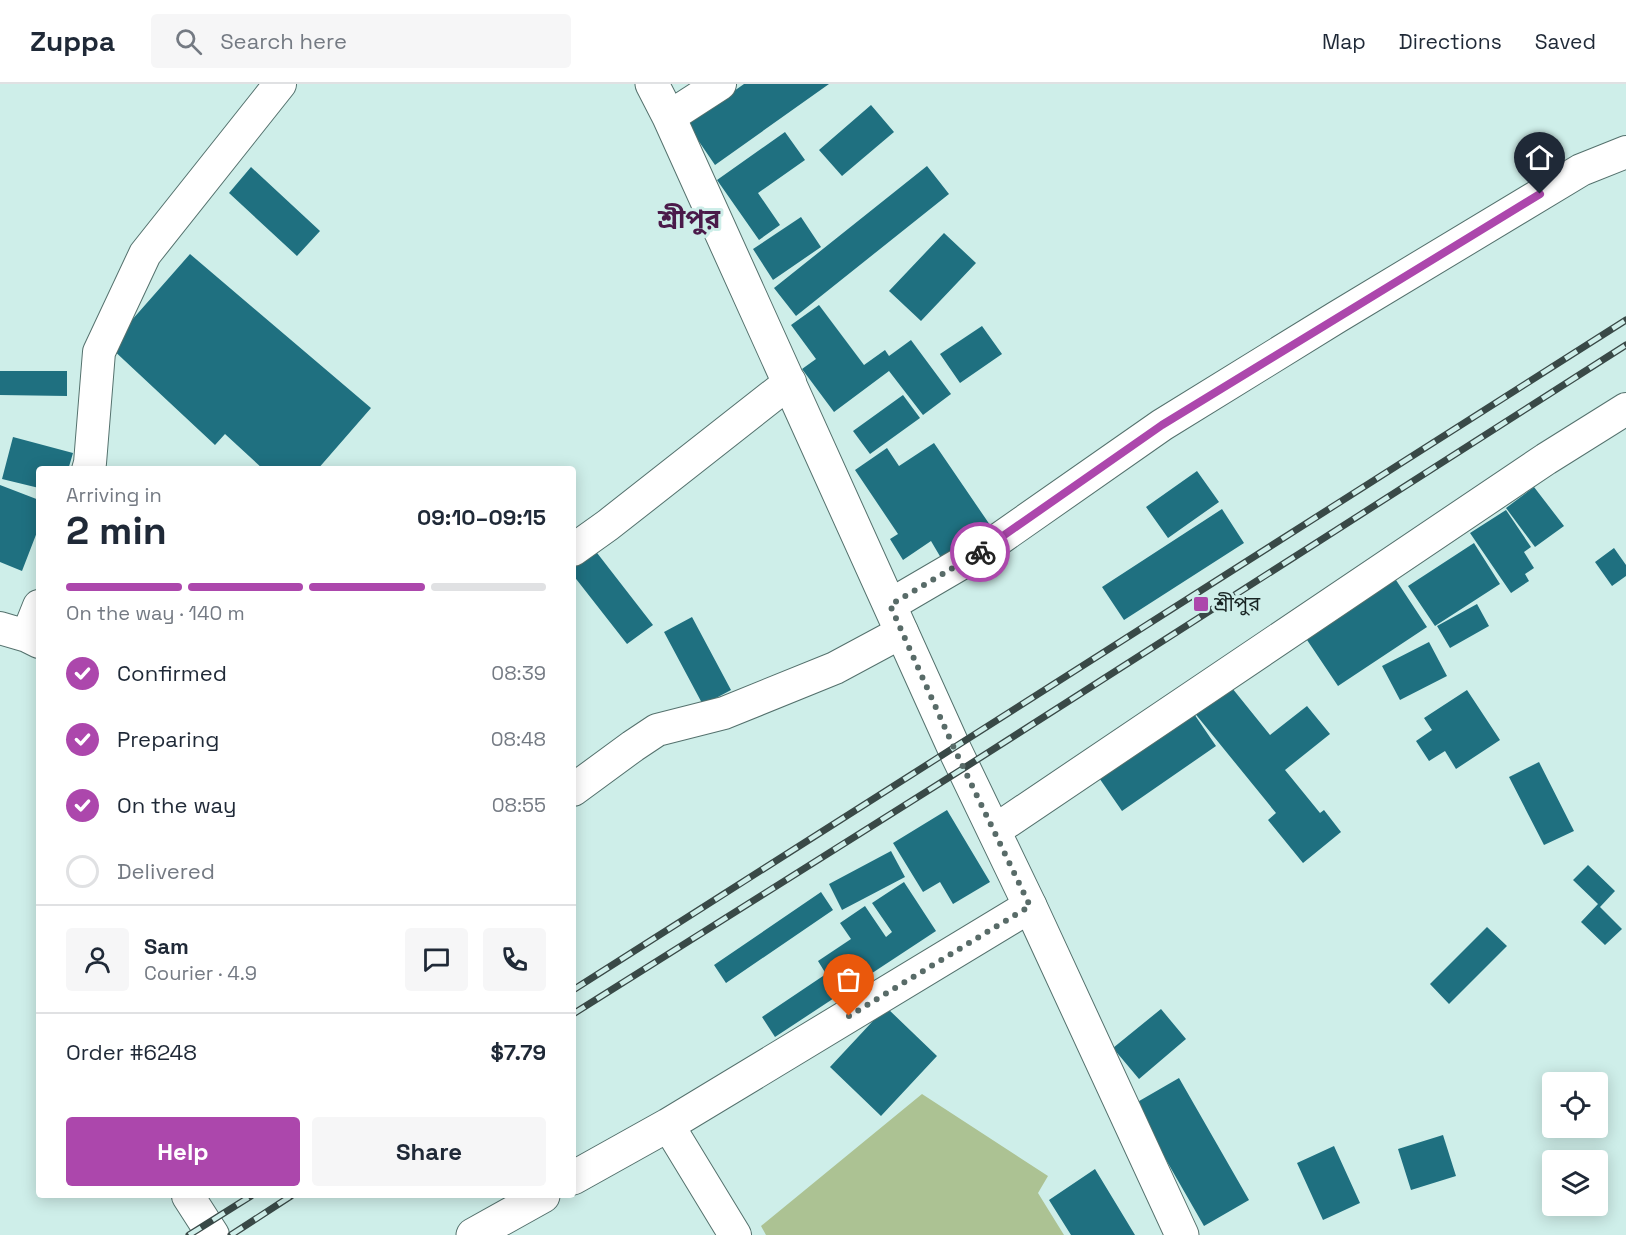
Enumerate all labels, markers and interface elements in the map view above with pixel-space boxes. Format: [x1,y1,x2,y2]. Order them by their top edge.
search box [151,14,571,68]
text: Zuppa [30,23,115,59]
icon: search [172,25,205,58]
text: Search here [220,27,347,55]
text: Map [1322,28,1366,55]
text: Directions [1399,28,1502,55]
text: Saved [1535,28,1596,55]
pin [1514,132,1565,194]
icon: home [1523,141,1556,174]
district label: শ্রীপুর [657,202,721,236]
text: Arriving in [66,482,162,508]
text: 09:10–09:15 [417,503,546,531]
text: 2 min [66,506,167,555]
courier [950,522,1010,582]
icon: bike [964,536,997,569]
place label: শ্রীপুর [1213,591,1261,617]
marker: শ্রীপুর [1192,595,1210,613]
text: On the way · 140 m [66,600,245,626]
icon: check [66,657,99,690]
text: Confirmed [117,659,227,687]
text: 08:39 [491,660,546,686]
icon: check [66,723,99,756]
text: Preparing [117,725,219,753]
text: 08:48 [491,726,546,752]
icon: check [66,789,99,822]
text: On the way [117,791,236,819]
text: 08:55 [492,792,546,818]
text: Delivered [117,857,215,885]
button: person [66,928,129,991]
button: chat [405,928,468,991]
button: phone [483,928,546,991]
text: Sam [144,932,189,960]
pin [823,954,874,1016]
text: Courier · 4.9 [144,960,257,986]
icon: bag [832,963,865,996]
text: Order #6248 [66,1038,197,1066]
text: $7.79 [490,1038,546,1066]
map controls [1542,1072,1608,1216]
button: locate [1542,1072,1608,1138]
button: Help [66,1117,300,1186]
button: Share [312,1117,546,1186]
button: layers [1542,1150,1608,1216]

